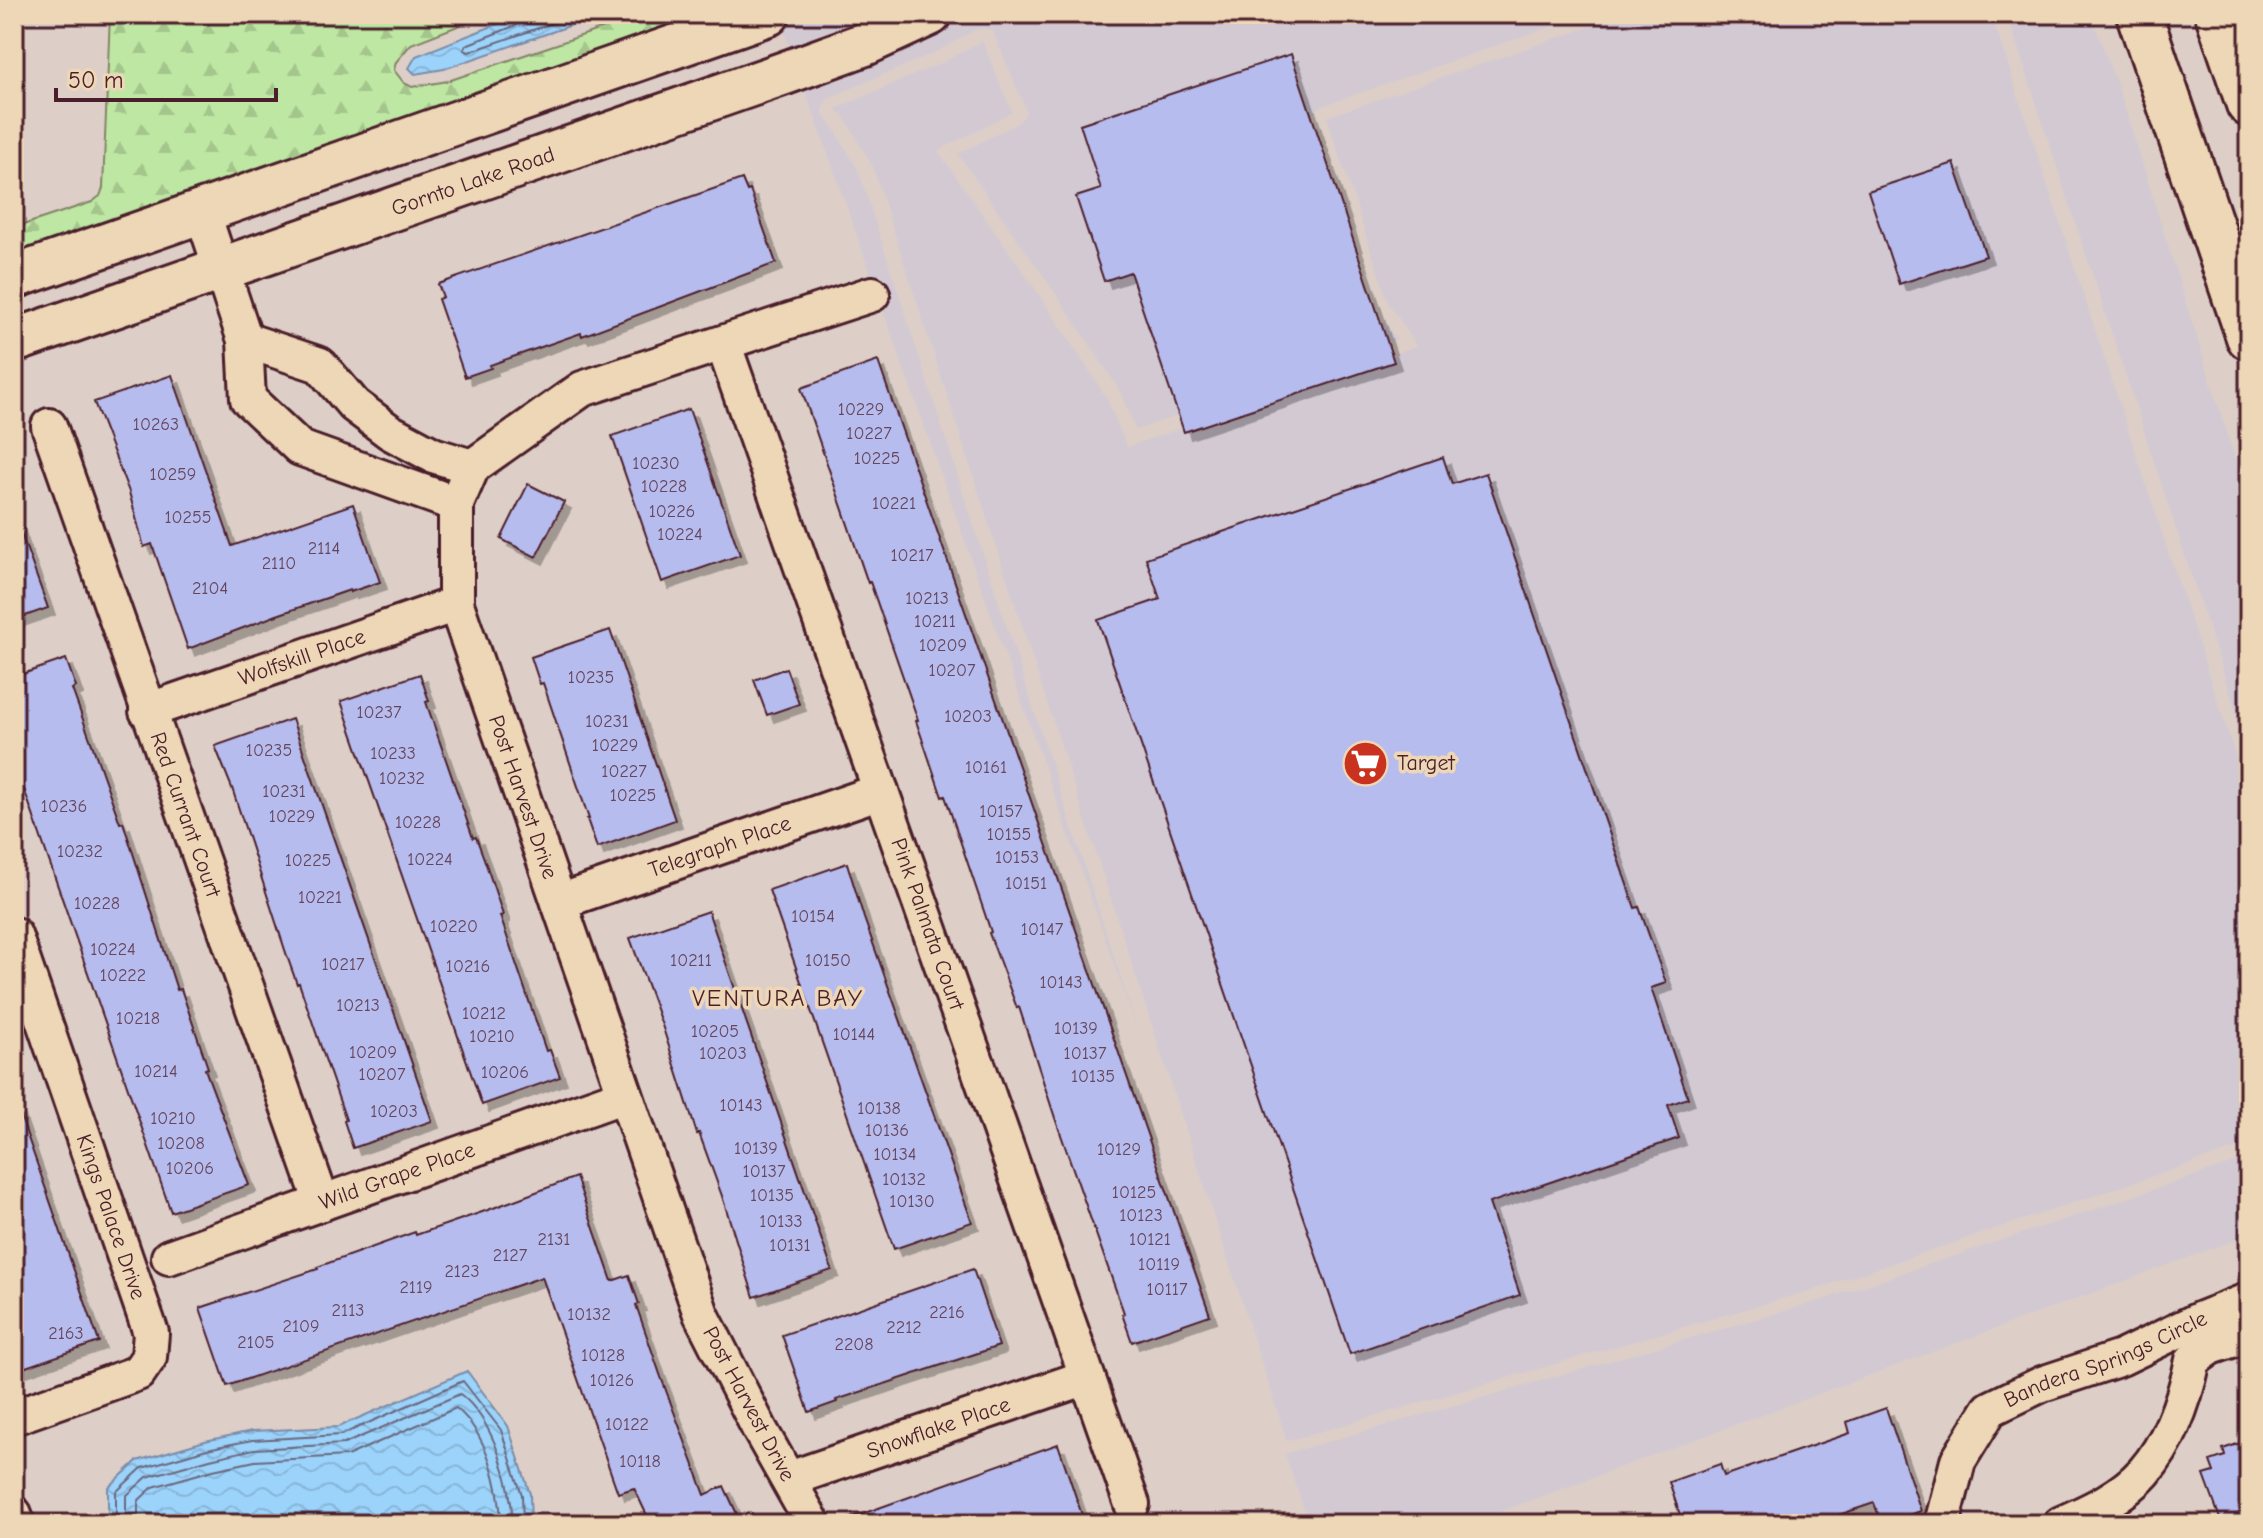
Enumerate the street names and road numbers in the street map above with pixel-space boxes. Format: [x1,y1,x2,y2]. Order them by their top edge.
street label: Gornto Lake Road [388,141,558,222]
street label: Wolfskill Place [235,623,369,691]
street label: Post Harvest Drive [483,712,563,882]
street label: Red Currant Court [145,729,227,901]
street label: Telegraph Place [645,810,794,883]
street label: Pink Palmata Court [885,835,970,1014]
street label: Kings Palace Drive [71,1131,151,1303]
street label: Wild Grape Place [316,1136,478,1216]
street label: Bandera Springs Circle [2000,1305,2211,1413]
street label: Post Harvest Drive [697,1322,801,1486]
street label: Snowflake Place [863,1391,1014,1464]

